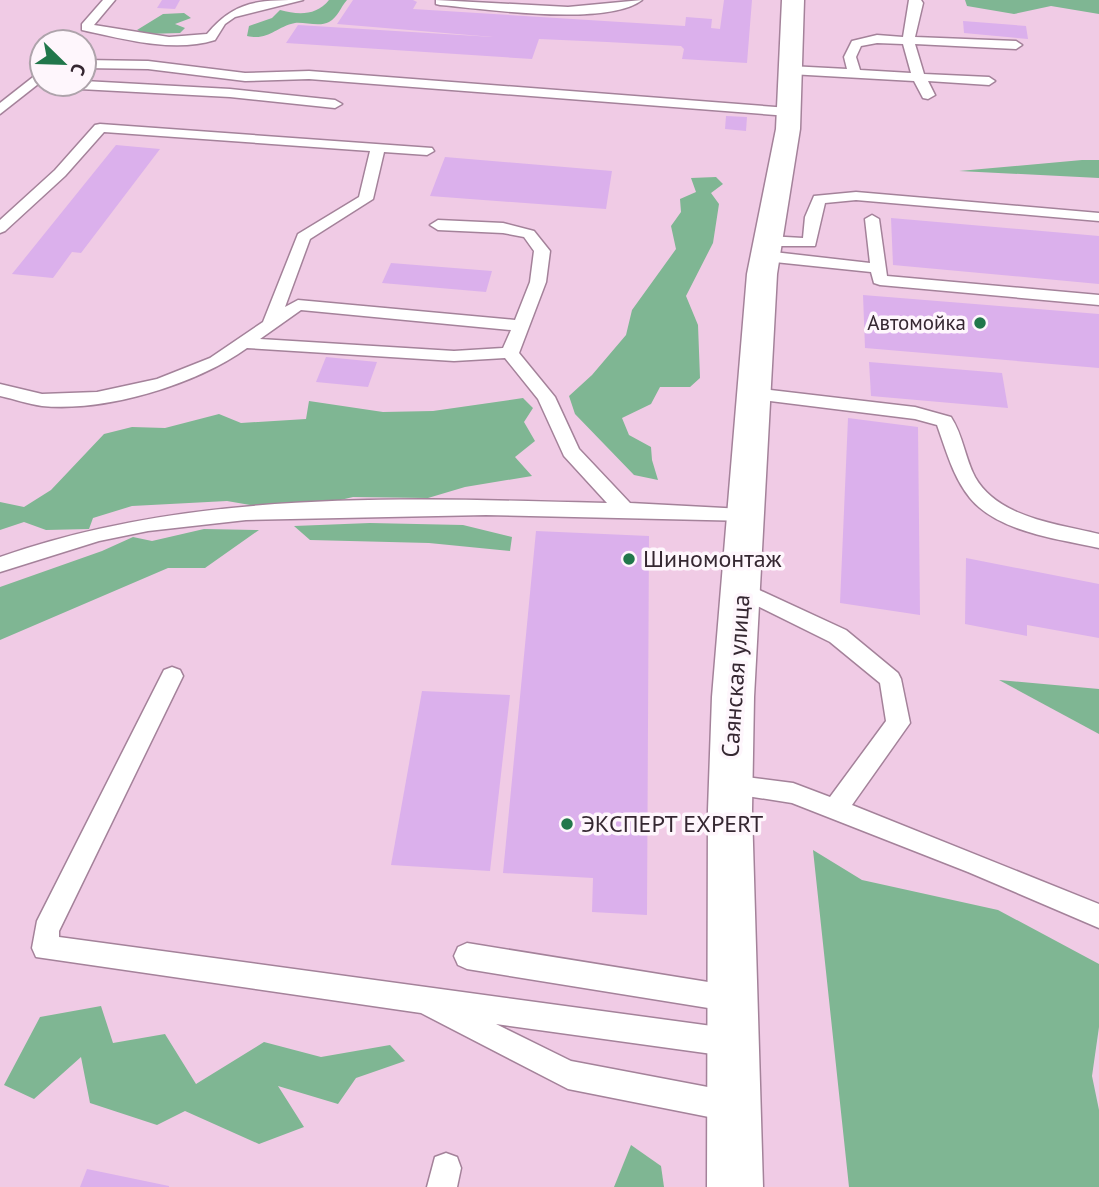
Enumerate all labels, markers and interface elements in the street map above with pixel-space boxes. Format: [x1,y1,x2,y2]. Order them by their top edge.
north arrow [28,28,98,98]
text: С [65,60,92,80]
place label: Автомойка [867,309,966,336]
marker: Автомойка [972,315,988,331]
place label: Шиномонтаж [643,543,782,574]
marker: Шиномонтаж [621,551,637,567]
street label: Саянская улица [714,594,757,758]
place label: ЭКСПЕРТ EXPERT [581,808,763,839]
marker: ЭКСПЕРТ EXPERT [559,816,575,832]

